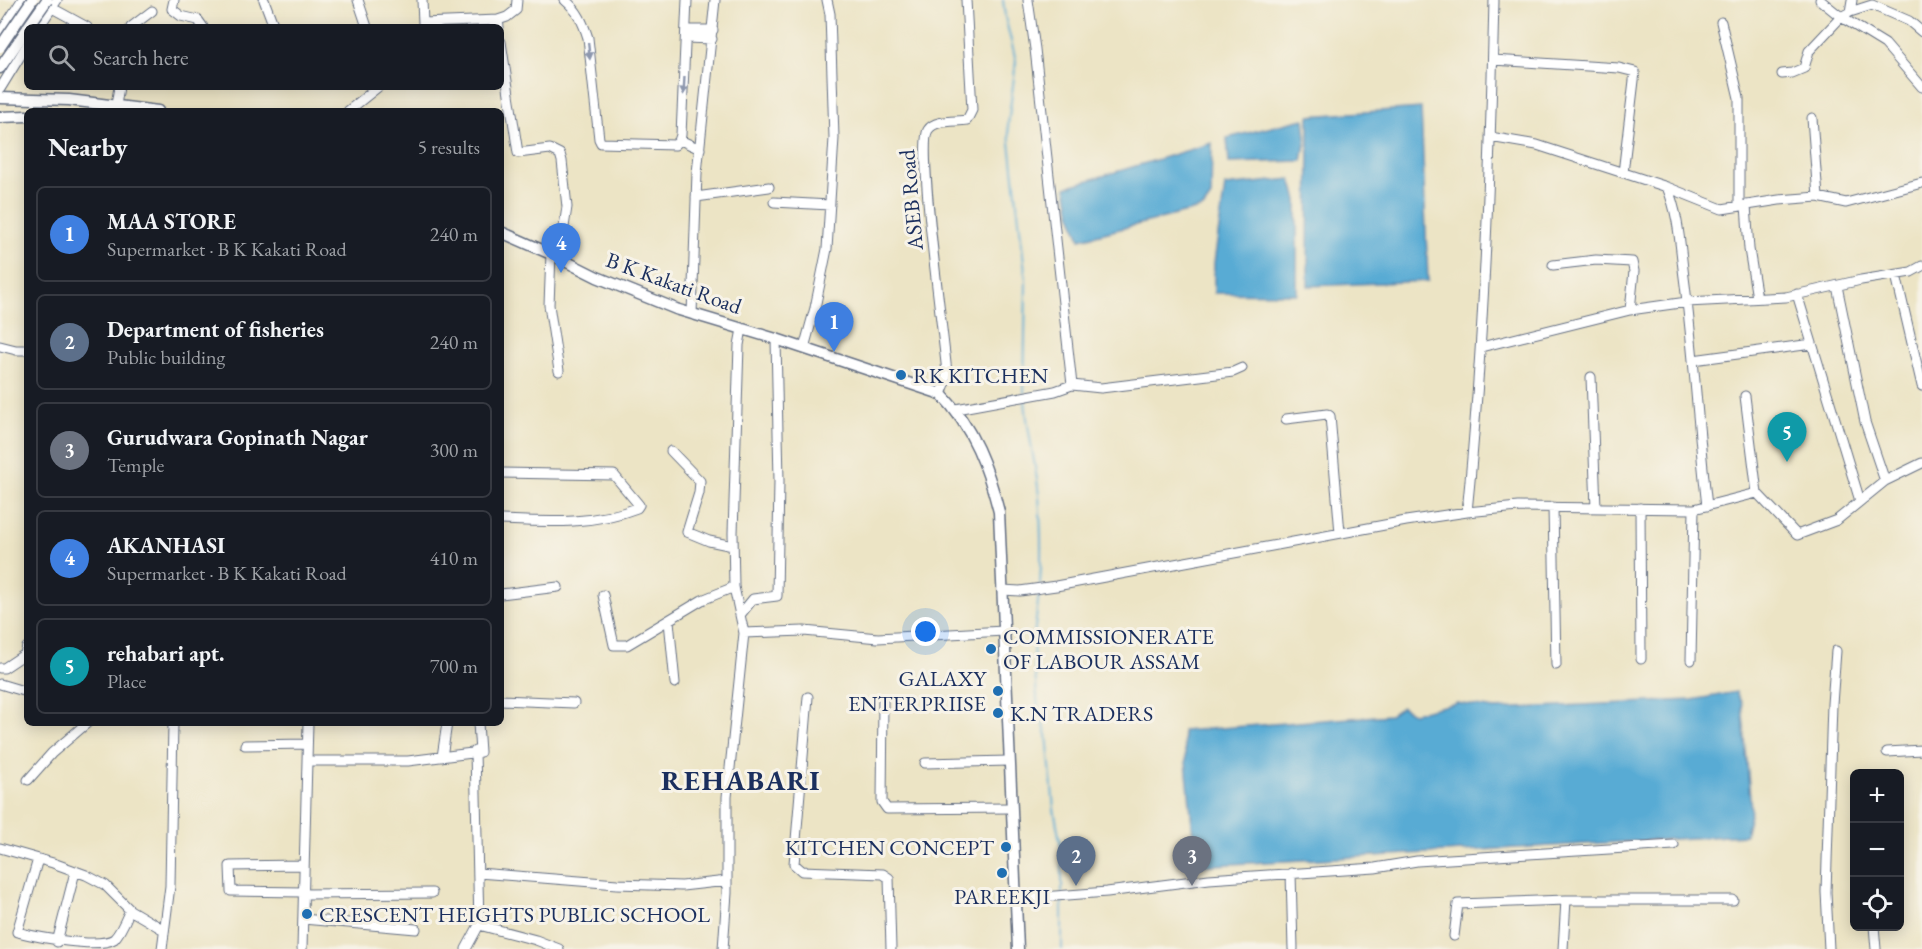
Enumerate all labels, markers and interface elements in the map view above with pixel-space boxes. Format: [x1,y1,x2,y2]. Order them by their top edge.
search box [24,24,504,90]
icon: search [45,41,78,74]
one-way arrow [584,41,594,60]
text: Search here [93,43,188,72]
one-way arrow [679,77,688,96]
text: Nearby [48,130,128,164]
text: 5 results [417,134,480,160]
street label: ASEB Road [892,147,930,253]
text: MAA STORE [107,207,236,236]
text: 1 [64,221,75,247]
text: 240 m [430,221,478,247]
pin: 4 [542,224,580,273]
text: Supermarket · B K Kakati Road [107,236,347,262]
street label: B K Kakati Road [602,245,747,321]
pin: 1 [814,302,854,352]
text: Department of fisheries [107,315,324,344]
text: 2 [64,329,75,355]
text: 240 m [430,329,478,355]
text: Public building [107,344,225,370]
place label: RK KITCHEN [913,361,1049,390]
marker: RK KITCHEN [894,368,908,382]
pin: 5 [1768,412,1806,462]
text: Gurudwara Gopinath Nagar [107,423,368,452]
text: 3 [64,437,75,463]
text: 300 m [430,437,478,463]
text: Temple [107,452,164,478]
text: AKANHASI [107,531,225,560]
text: 4 [64,545,75,571]
text: 410 m [430,545,478,571]
text: Supermarket · B K Kakati Road [107,560,347,586]
your location [911,617,940,646]
place label: COMMISSIONERATE OF LABOUR ASSAM [1003,622,1214,676]
text: rehabari apt. [107,639,225,668]
marker: COMMISSIONERATE OF LABOUR ASSAM [984,642,998,656]
text: 5 [64,653,75,679]
text: 700 m [430,653,478,679]
place label: GALAXY ENTERPRIISE [848,664,987,718]
text: Place [107,668,146,694]
marker: GALAXY ENTERPRIISE [991,684,1005,698]
place label: K.N TRADERS [1010,699,1153,728]
marker: K.N TRADERS [991,706,1005,720]
district label: REHABARI [661,762,821,798]
map controls [1850,769,1904,931]
button: + [1850,769,1904,823]
button: − [1850,823,1904,877]
place label: KITCHEN CONCEPT [785,833,994,862]
pin: 2 [1056,836,1096,886]
pin: 3 [1172,836,1212,886]
marker: KITCHEN CONCEPT [999,840,1013,854]
marker: PAREEKJI [995,866,1009,880]
button: locate [1850,877,1904,931]
place label: PAREEKJI [954,882,1050,911]
place label: CRESCENT HEIGHTS PUBLIC SCHOOL [319,900,710,929]
marker: CRESCENT HEIGHTS PUBLIC SCHOOL [300,907,314,921]

